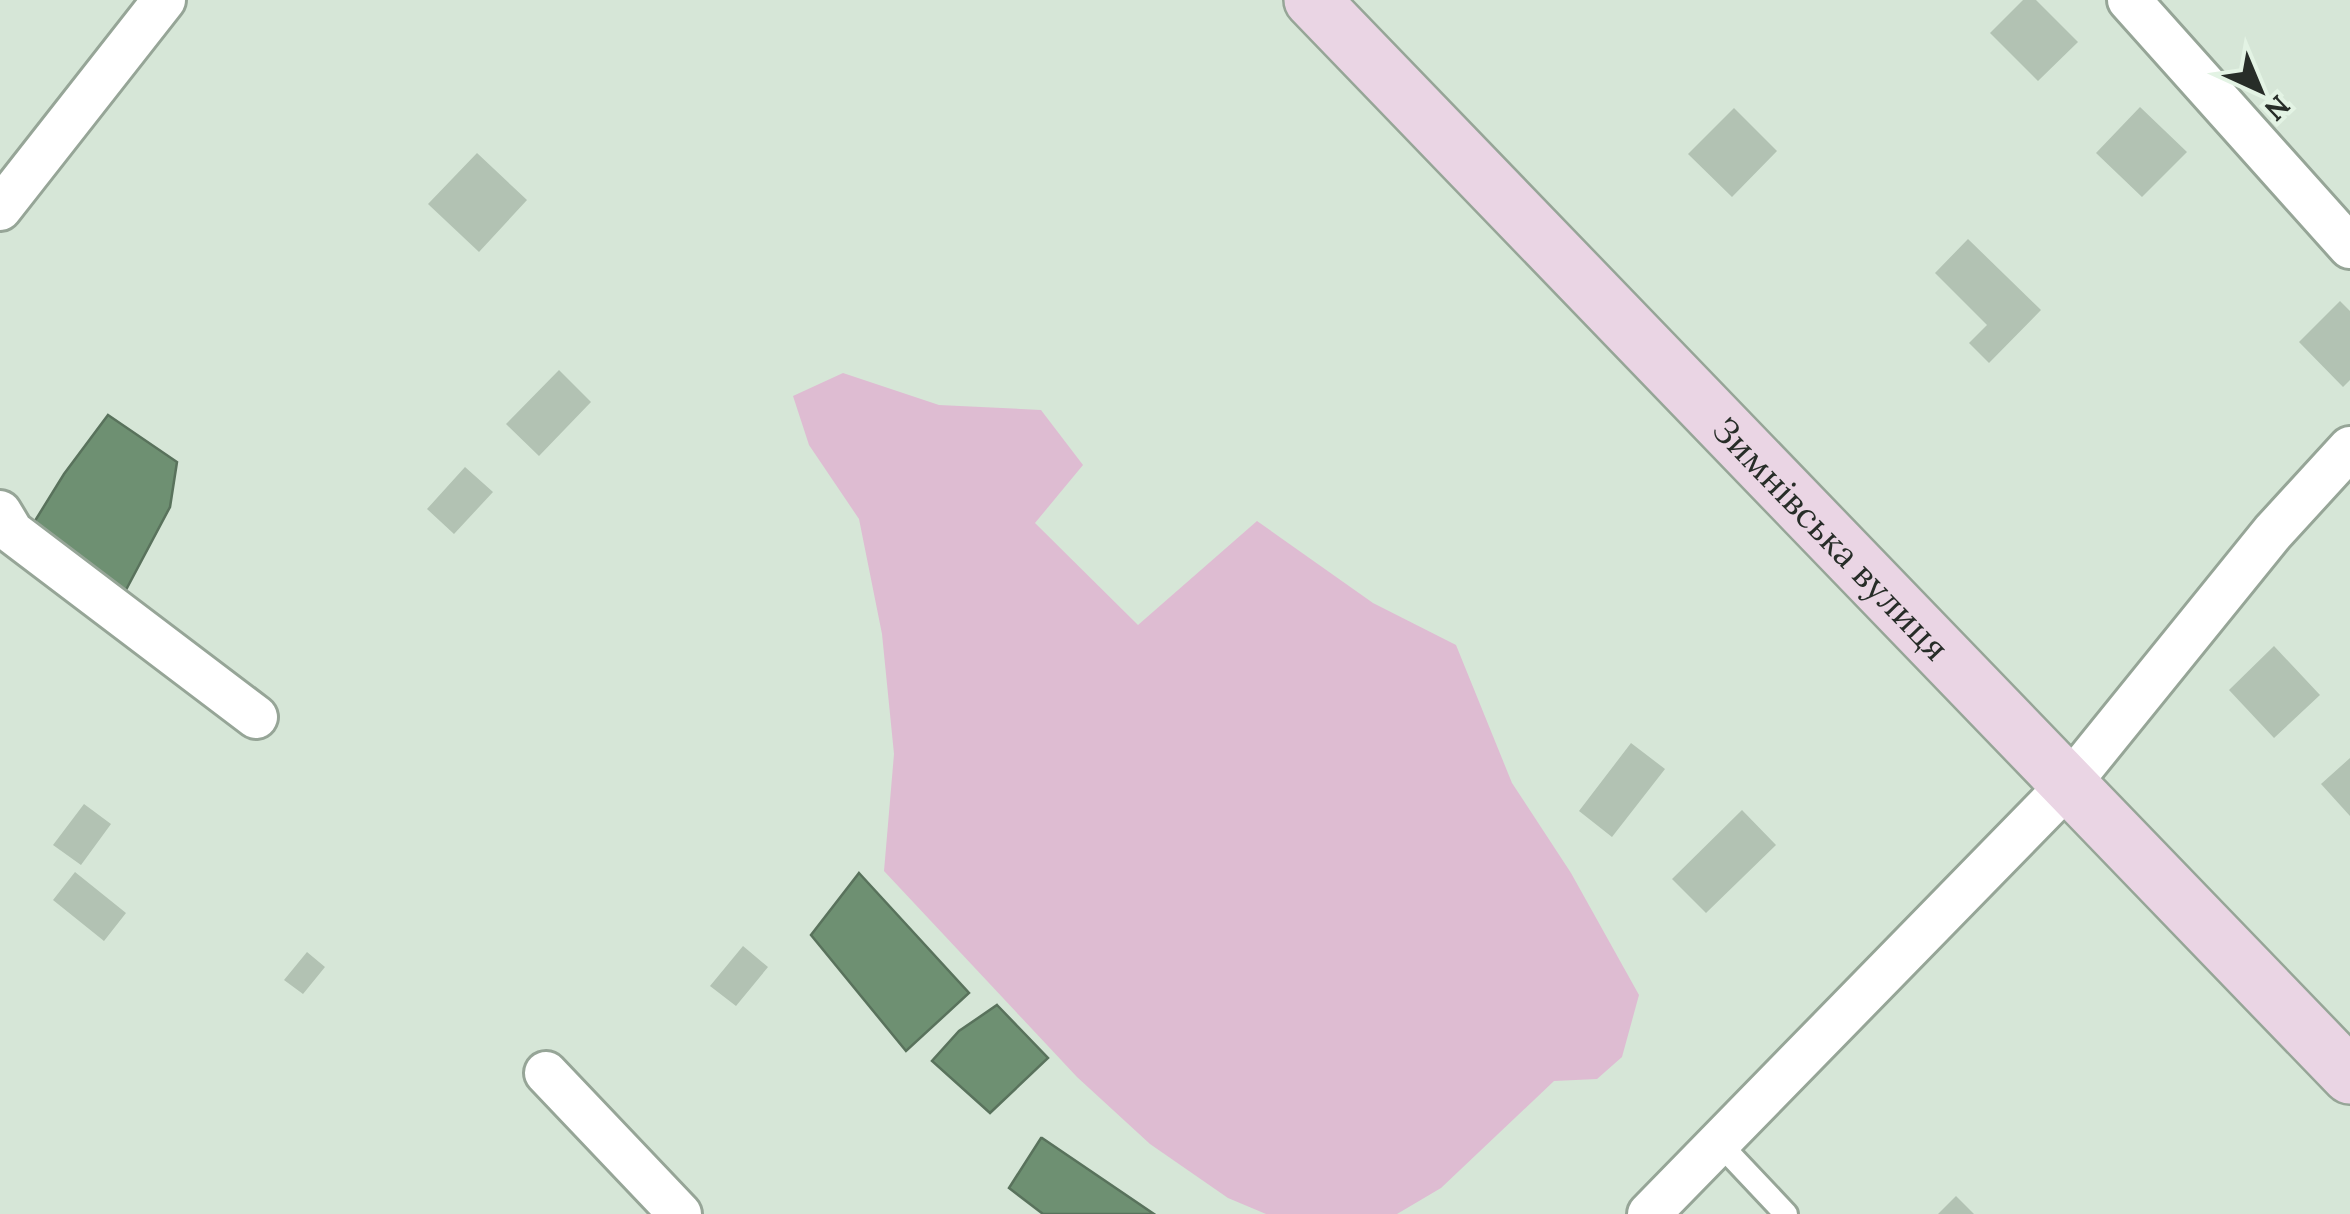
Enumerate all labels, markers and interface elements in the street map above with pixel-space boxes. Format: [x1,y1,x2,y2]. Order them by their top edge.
north arrow [2210,40,2310,140]
text: N [2257,88,2298,128]
street label: Зимнівська вулиця [1704,407,1959,670]

